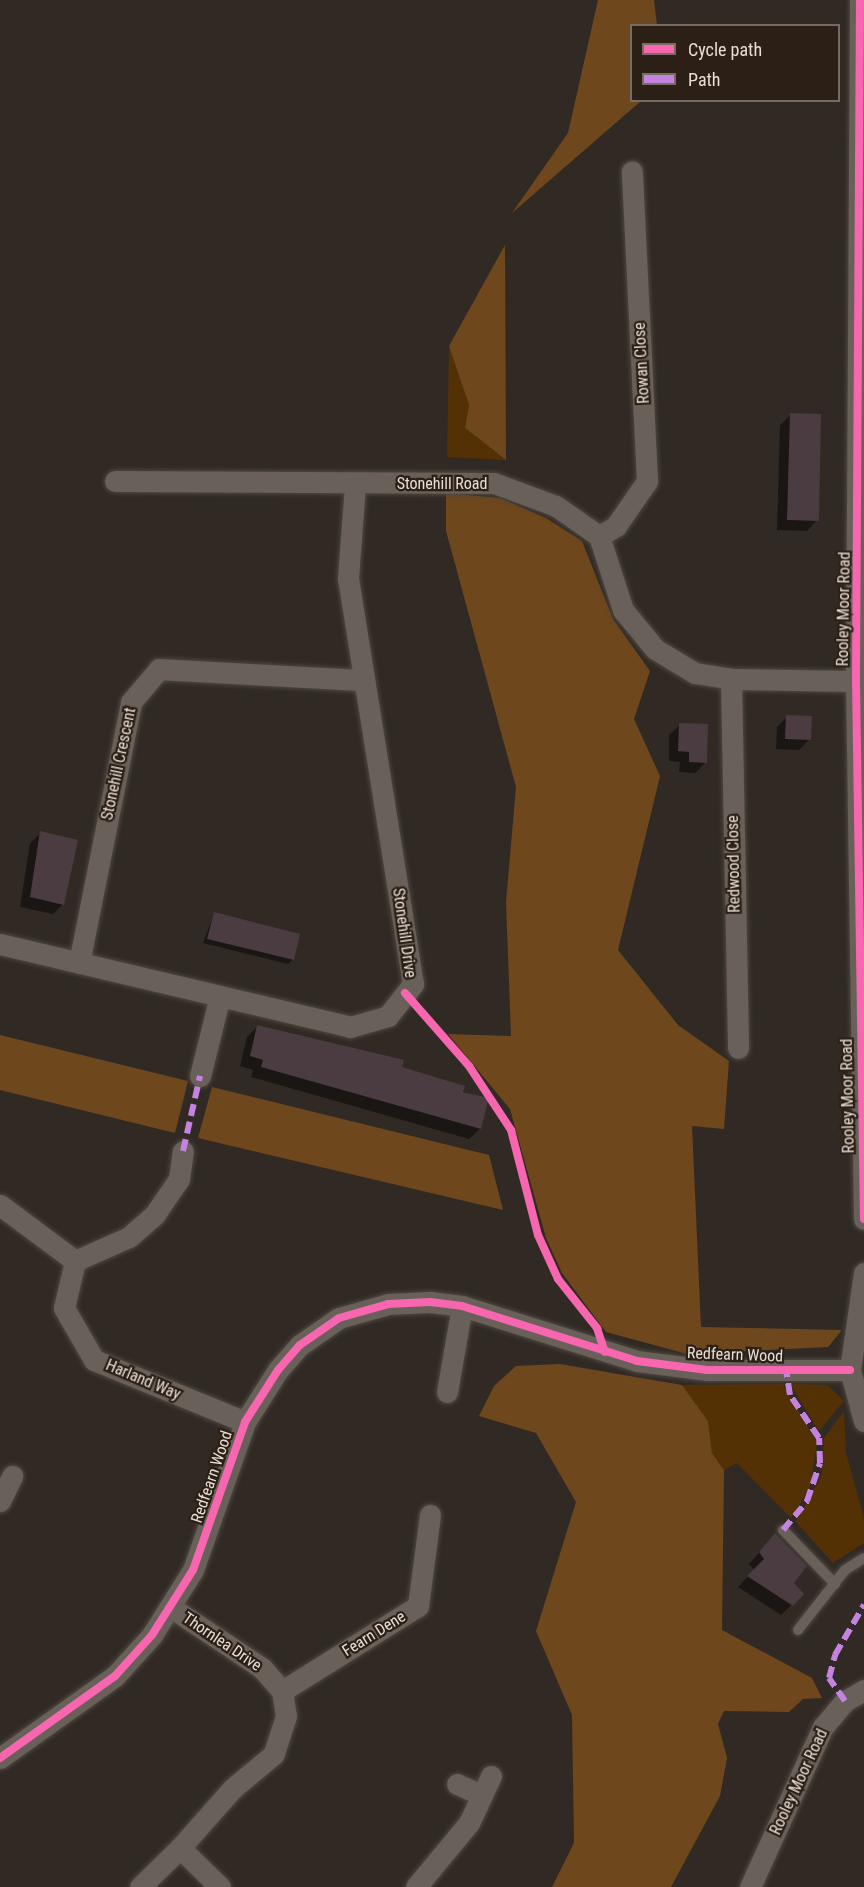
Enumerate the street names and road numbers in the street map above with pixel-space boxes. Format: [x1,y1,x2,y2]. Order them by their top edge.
street label: Rowan Close [630,322,654,404]
street label: Stonehill Road [397,474,487,494]
street label: Rooley Moor Road [833,551,855,667]
street label: Stonehill Crescent [98,706,140,822]
street label: Redwood Close [724,815,744,913]
street label: Stonehill Drive [388,887,420,979]
street label: Rooley Moor Road [837,1038,859,1154]
street label: Redfearn Wood [687,1344,783,1366]
street label: Harland Way [103,1356,183,1404]
street label: Redfearn Wood [187,1428,237,1526]
street label: Fearn Dene [339,1607,409,1661]
street label: Thornlea Drive [179,1609,265,1675]
street label: Rooley Moor Road [766,1726,832,1838]

